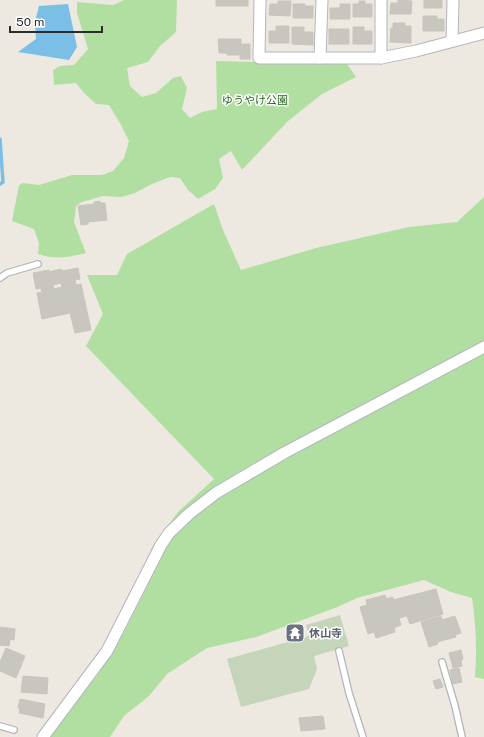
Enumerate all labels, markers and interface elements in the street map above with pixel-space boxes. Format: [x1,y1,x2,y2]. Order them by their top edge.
scale bar [10,8,102,34]
text: 50 m [16,15,44,29]
park label: ゆうやけ公園 [222,94,288,106]
temple icon: 休山寺 [284,622,306,644]
place label: 休山寺 [309,627,342,639]

